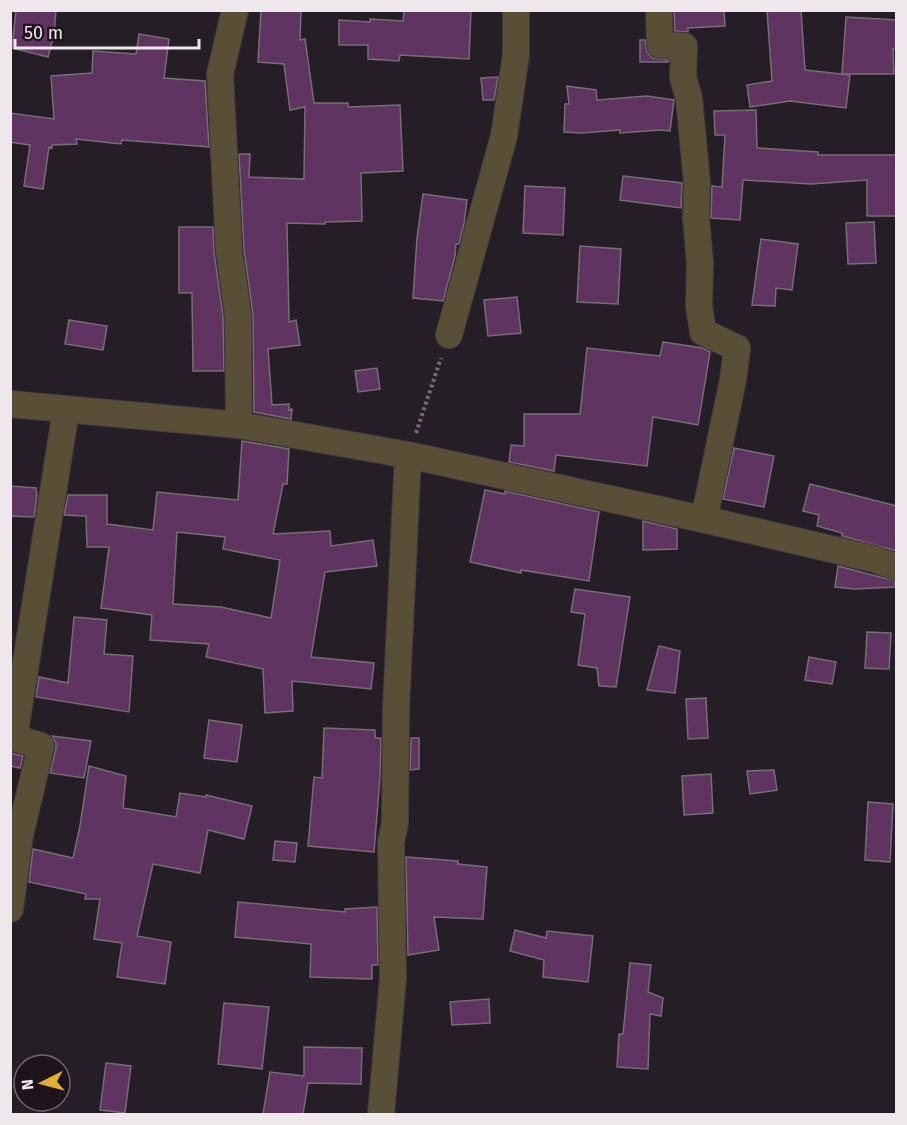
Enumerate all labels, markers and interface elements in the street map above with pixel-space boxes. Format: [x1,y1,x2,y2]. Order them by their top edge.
scale bar [15,12,200,50]
text: 50 m [24,22,63,44]
north arrow [12,1053,72,1113]
text: N [18,1078,38,1091]

